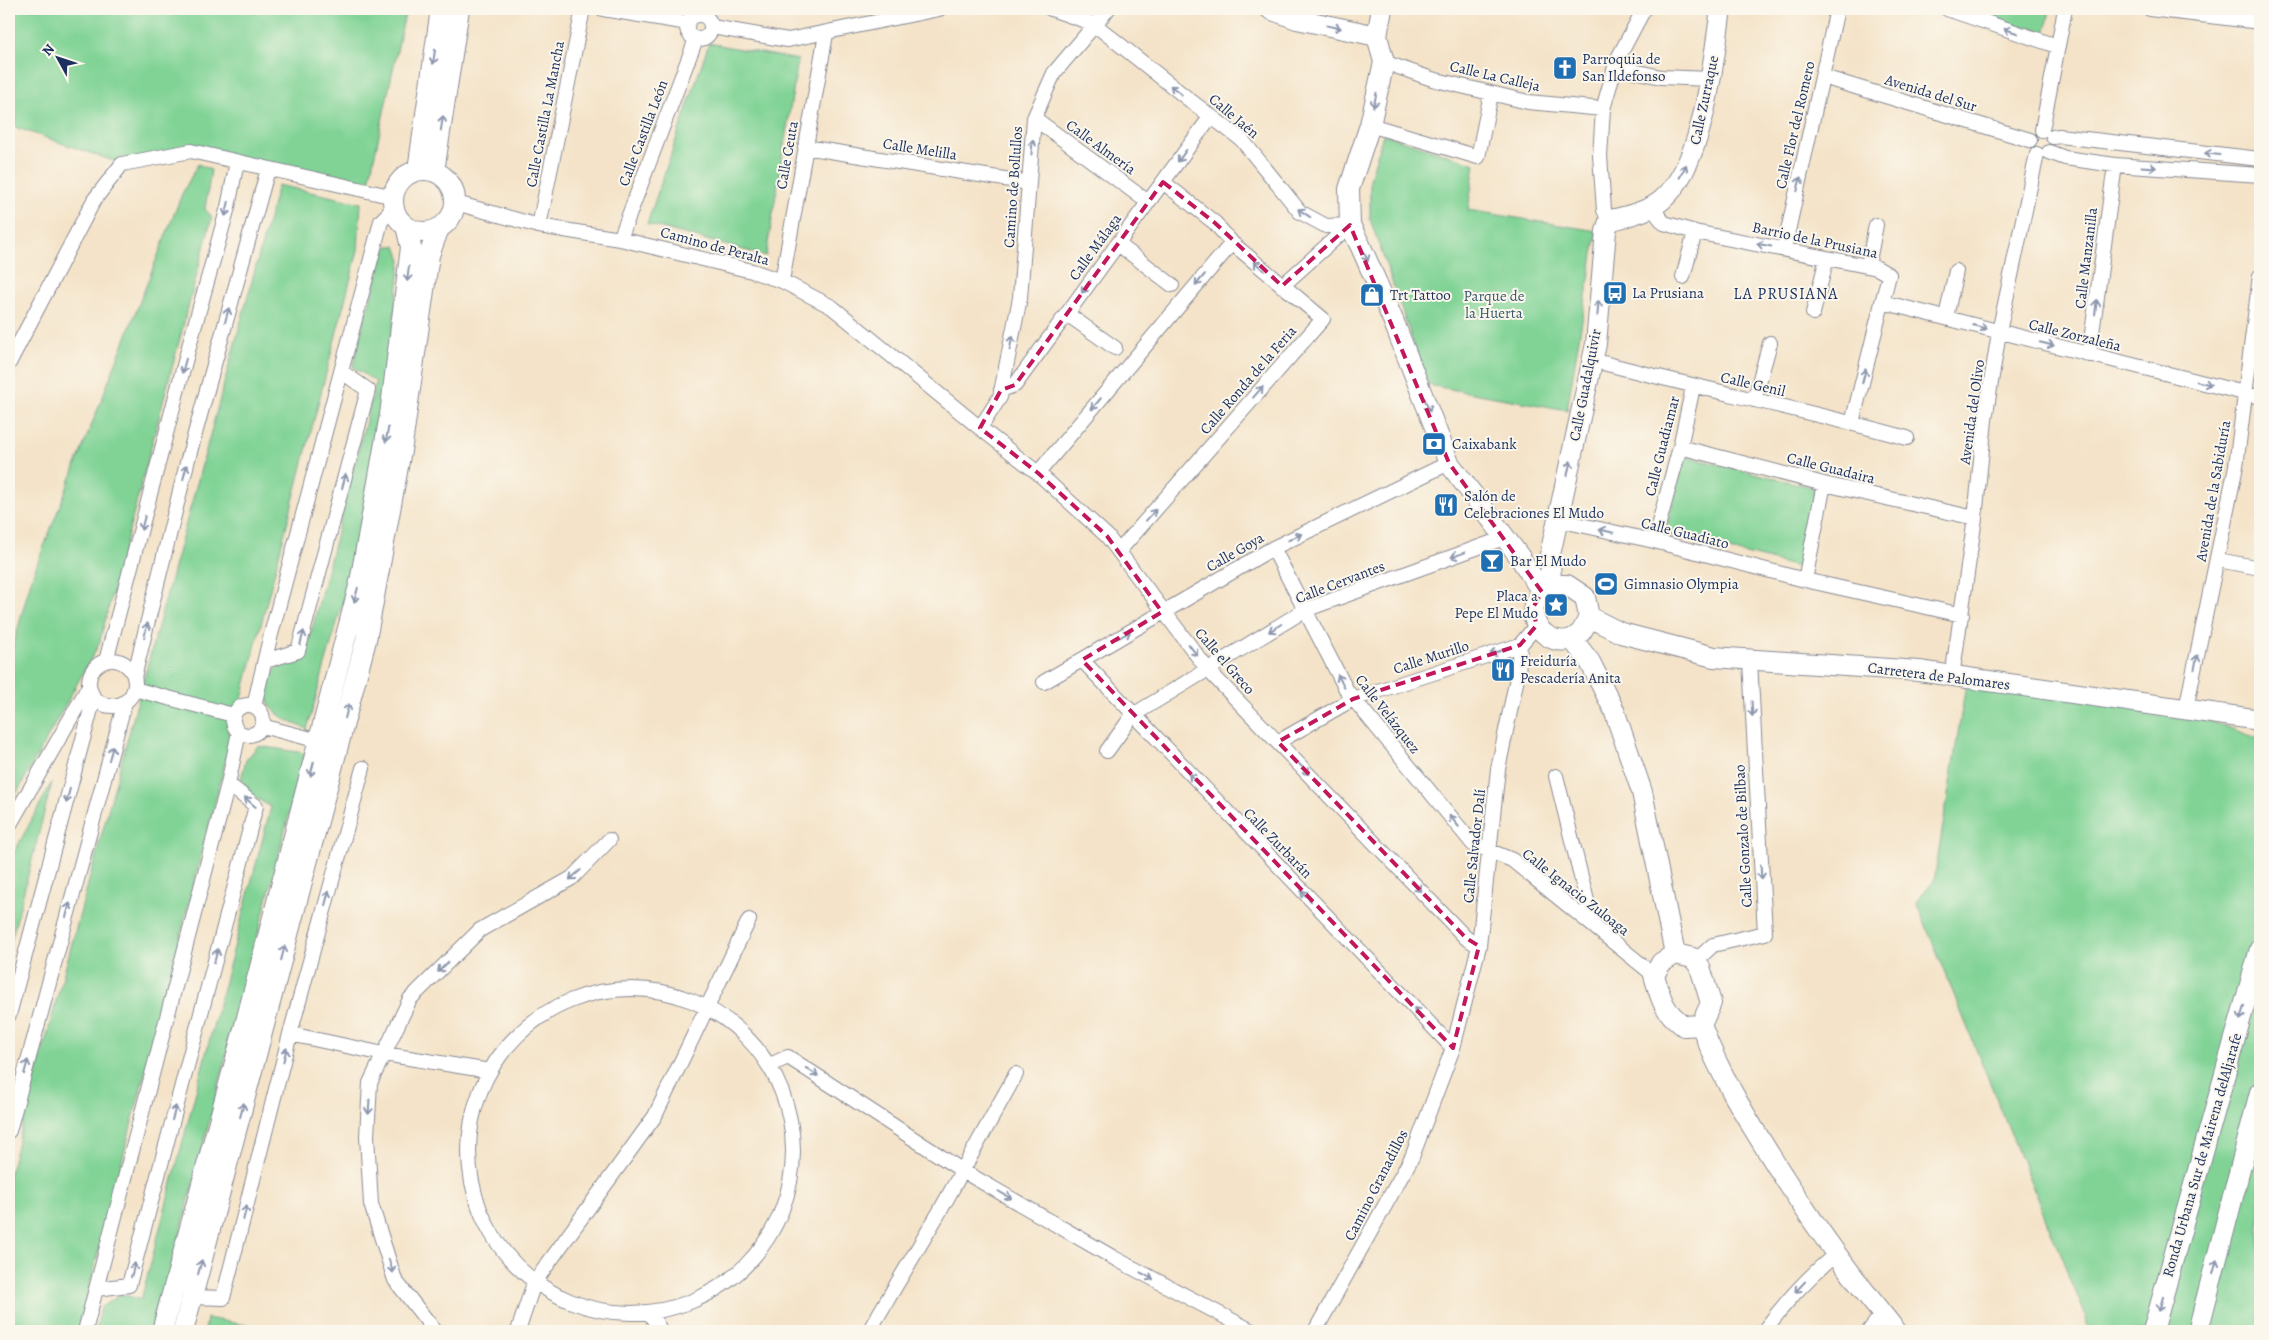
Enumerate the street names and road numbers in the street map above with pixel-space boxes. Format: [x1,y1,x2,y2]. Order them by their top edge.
street label: Calle Castilla La Mancha [521,39,569,189]
street label: Calle Zurraque [1685,53,1723,146]
street label: Calle La Calleja [1448,56,1542,96]
street label: Calle Flor del Romero [1771,59,1819,191]
street label: Avenida del Sur [1882,69,1980,117]
street label: Calle Castilla León [614,77,672,189]
street label: Calle Jaén [1205,89,1263,143]
street label: Calle Almería [1062,115,1140,179]
street label: Calle Ceuta [771,119,803,191]
street label: Camino de Bollullos [999,125,1027,249]
street label: Calle Melilla [882,133,958,165]
street label: Calle Manzanilla [2070,206,2102,310]
street label: Calle Málaga [1064,210,1126,284]
street label: Barrio de la Prusiana [1750,217,1880,263]
street label: Camino de Peralta [658,222,772,270]
street label: Calle Zorzaleña [2027,314,2123,356]
street label: Calle Ronda de la Feria [1195,321,1301,439]
street label: Calle Guadalquivir [1564,327,1606,443]
street label: Avenida del Olivo [1955,358,1989,467]
street label: Calle Genil [1719,367,1788,401]
street label: Calle Guadiamar [1640,394,1684,498]
street label: Avenida de la Sabiduría [2191,419,2235,564]
street label: Calle Guadaira [1785,447,1877,489]
street label: Calle Guadiato [1639,512,1731,554]
street label: Calle Goya [1202,527,1268,577]
street label: Calle Cervantes [1292,556,1388,608]
street label: Calle el Greco [1190,623,1260,699]
street label: Calle Murillo [1390,635,1472,679]
street label: Carretera de Palomares [1867,657,2011,695]
street label: Calle Velázquez [1351,670,1425,758]
street label: Calle Gonzalo de Bilbao [1729,764,1757,908]
street label: Calle Salvador Dalí [1458,788,1490,904]
street label: Calle Zurbarán [1239,803,1317,883]
street label: Calle Ignacio Zuloaga [1518,844,1634,940]
street label: Ronda Urbana Sur de Mairena delAljarafe [2158,1030,2247,1279]
street label: Camino Granadillos [1339,1126,1413,1244]

